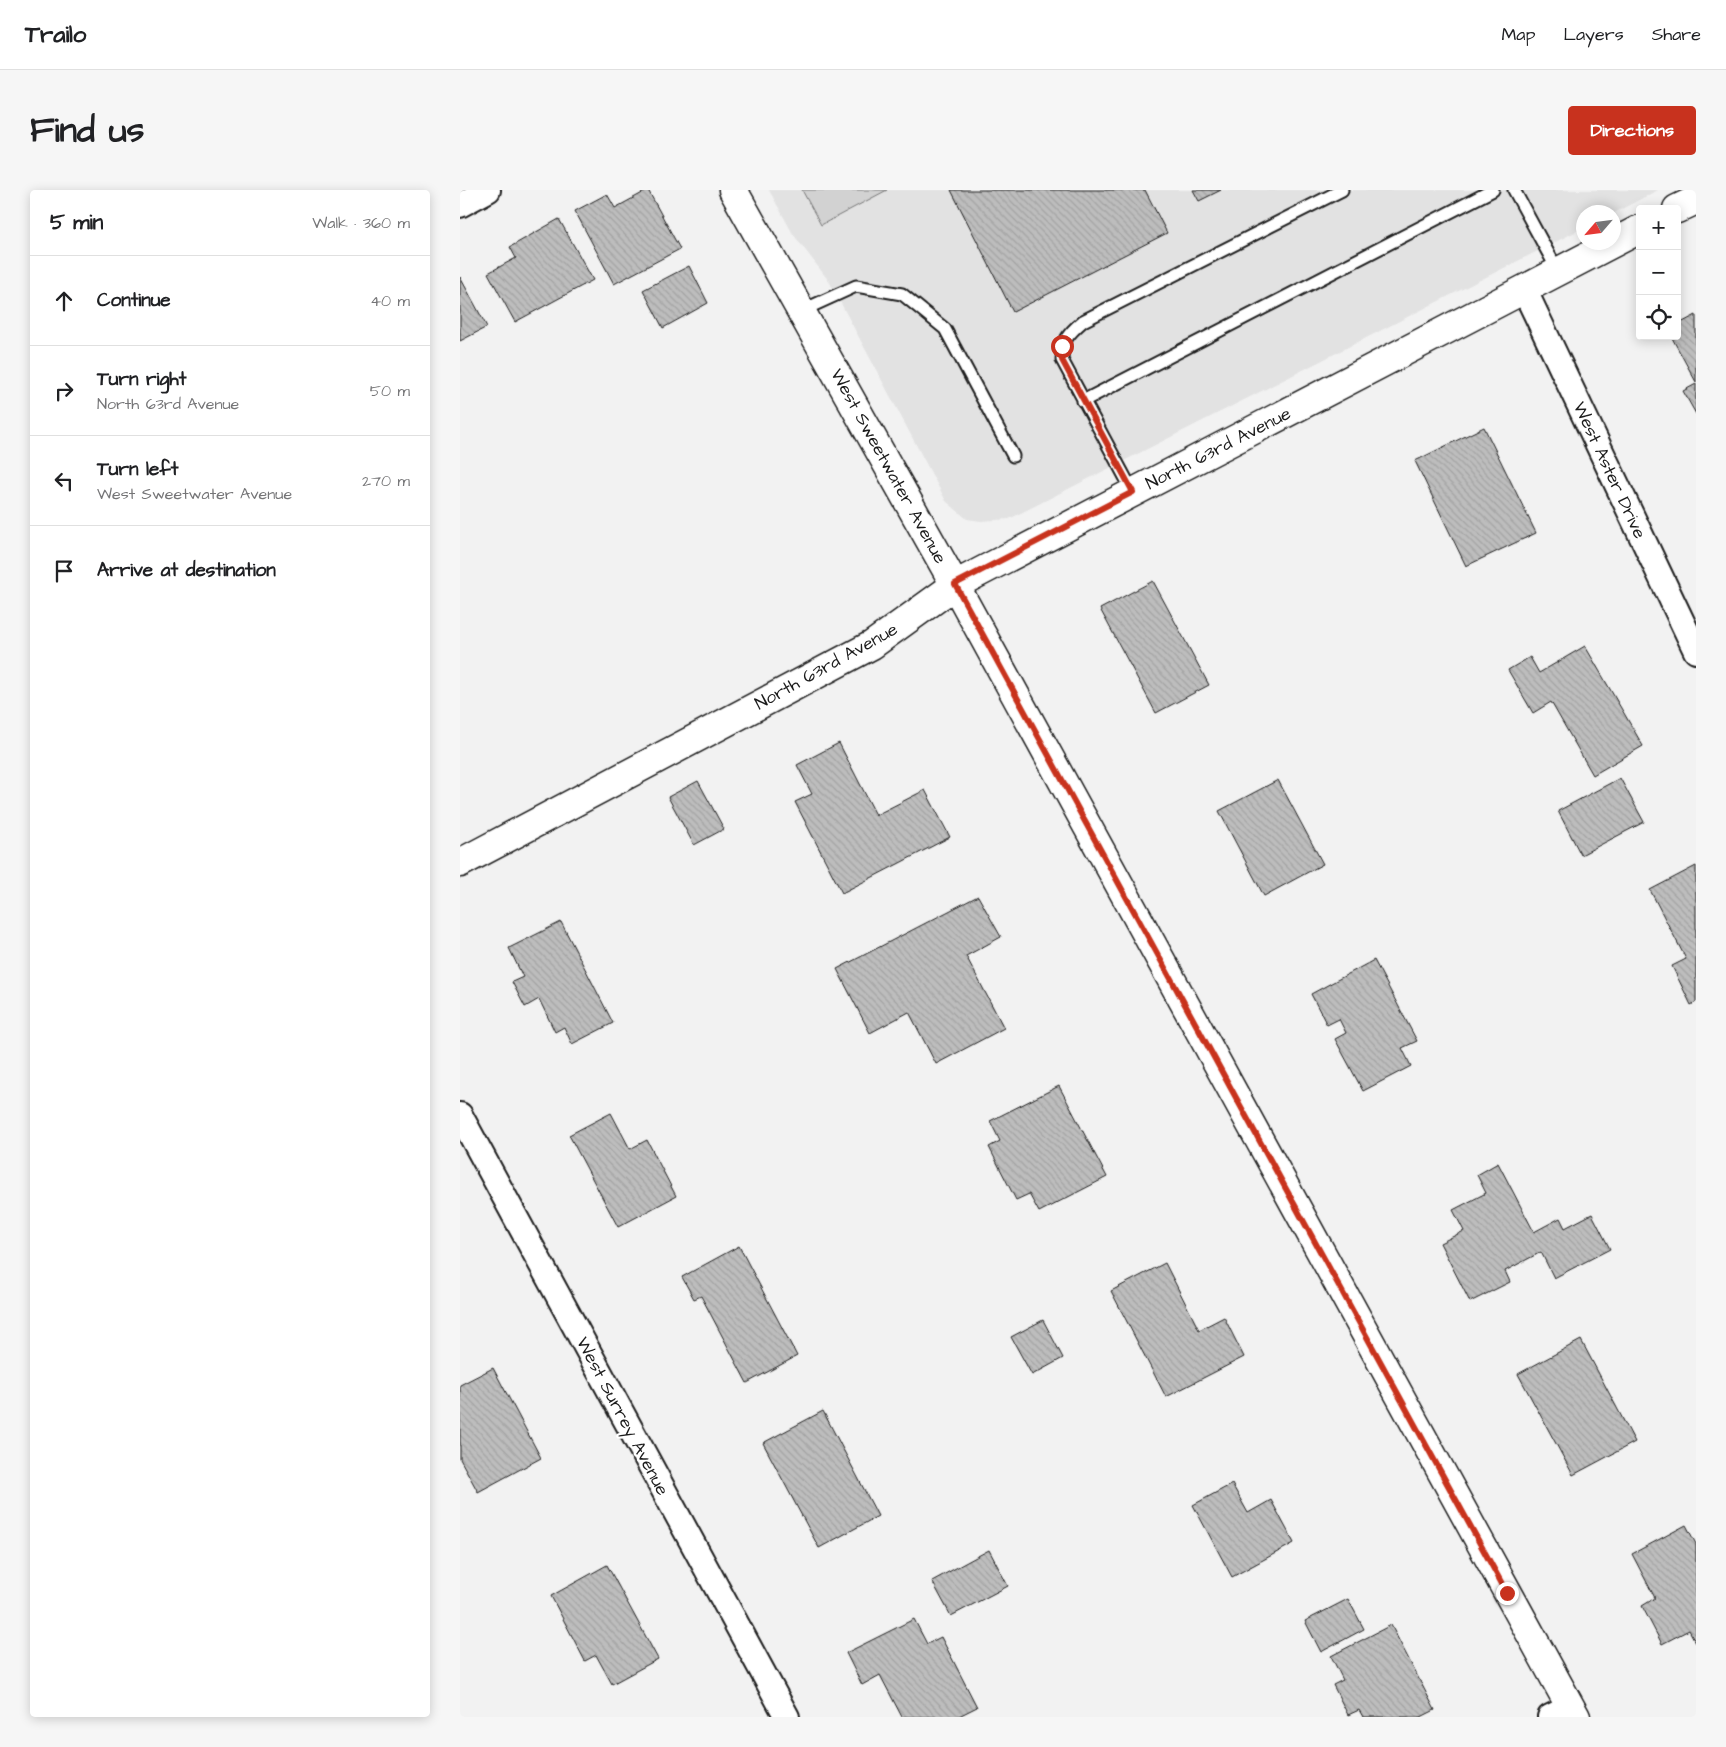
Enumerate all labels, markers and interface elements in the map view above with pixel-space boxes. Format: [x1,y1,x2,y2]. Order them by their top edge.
text: Trailo [25,18,86,52]
text: Map [1501,22,1535,47]
text: Layers [1563,22,1624,47]
text: Share [1652,22,1701,47]
text: Find us [30,106,144,155]
button: Directions [1568,106,1696,155]
north arrow [1576,205,1621,250]
map controls [1636,205,1681,340]
button: + [1636,205,1681,250]
text: 5 min [50,208,103,237]
text: Walk · 360 m [312,212,410,234]
button: − [1636,250,1681,295]
icon: ahead [50,287,78,315]
text: Continue [97,287,171,314]
text: 40 m [370,290,410,312]
button: locate [1636,295,1681,340]
route start [1051,335,1074,358]
street label: West Sweetwater Avenue [824,364,953,568]
text: Turn right [97,366,186,393]
icon: right [50,377,78,405]
text: 50 m [370,380,410,402]
text: North 63rd Avenue [97,393,239,415]
street label: West Aster Drive [1567,398,1652,543]
street label: North 63rd Avenue [1141,401,1295,496]
text: Turn left [97,456,178,483]
icon: left [50,467,78,495]
text: 270 m [362,470,410,492]
text: West Sweetwater Avenue [97,483,292,505]
icon: arrive [50,557,78,585]
text: Arrive at destination [97,557,276,584]
street label: North 63rd Avenue [750,617,903,716]
street label: West Surrey Avenue [569,1333,675,1501]
route end [1496,1582,1519,1605]

